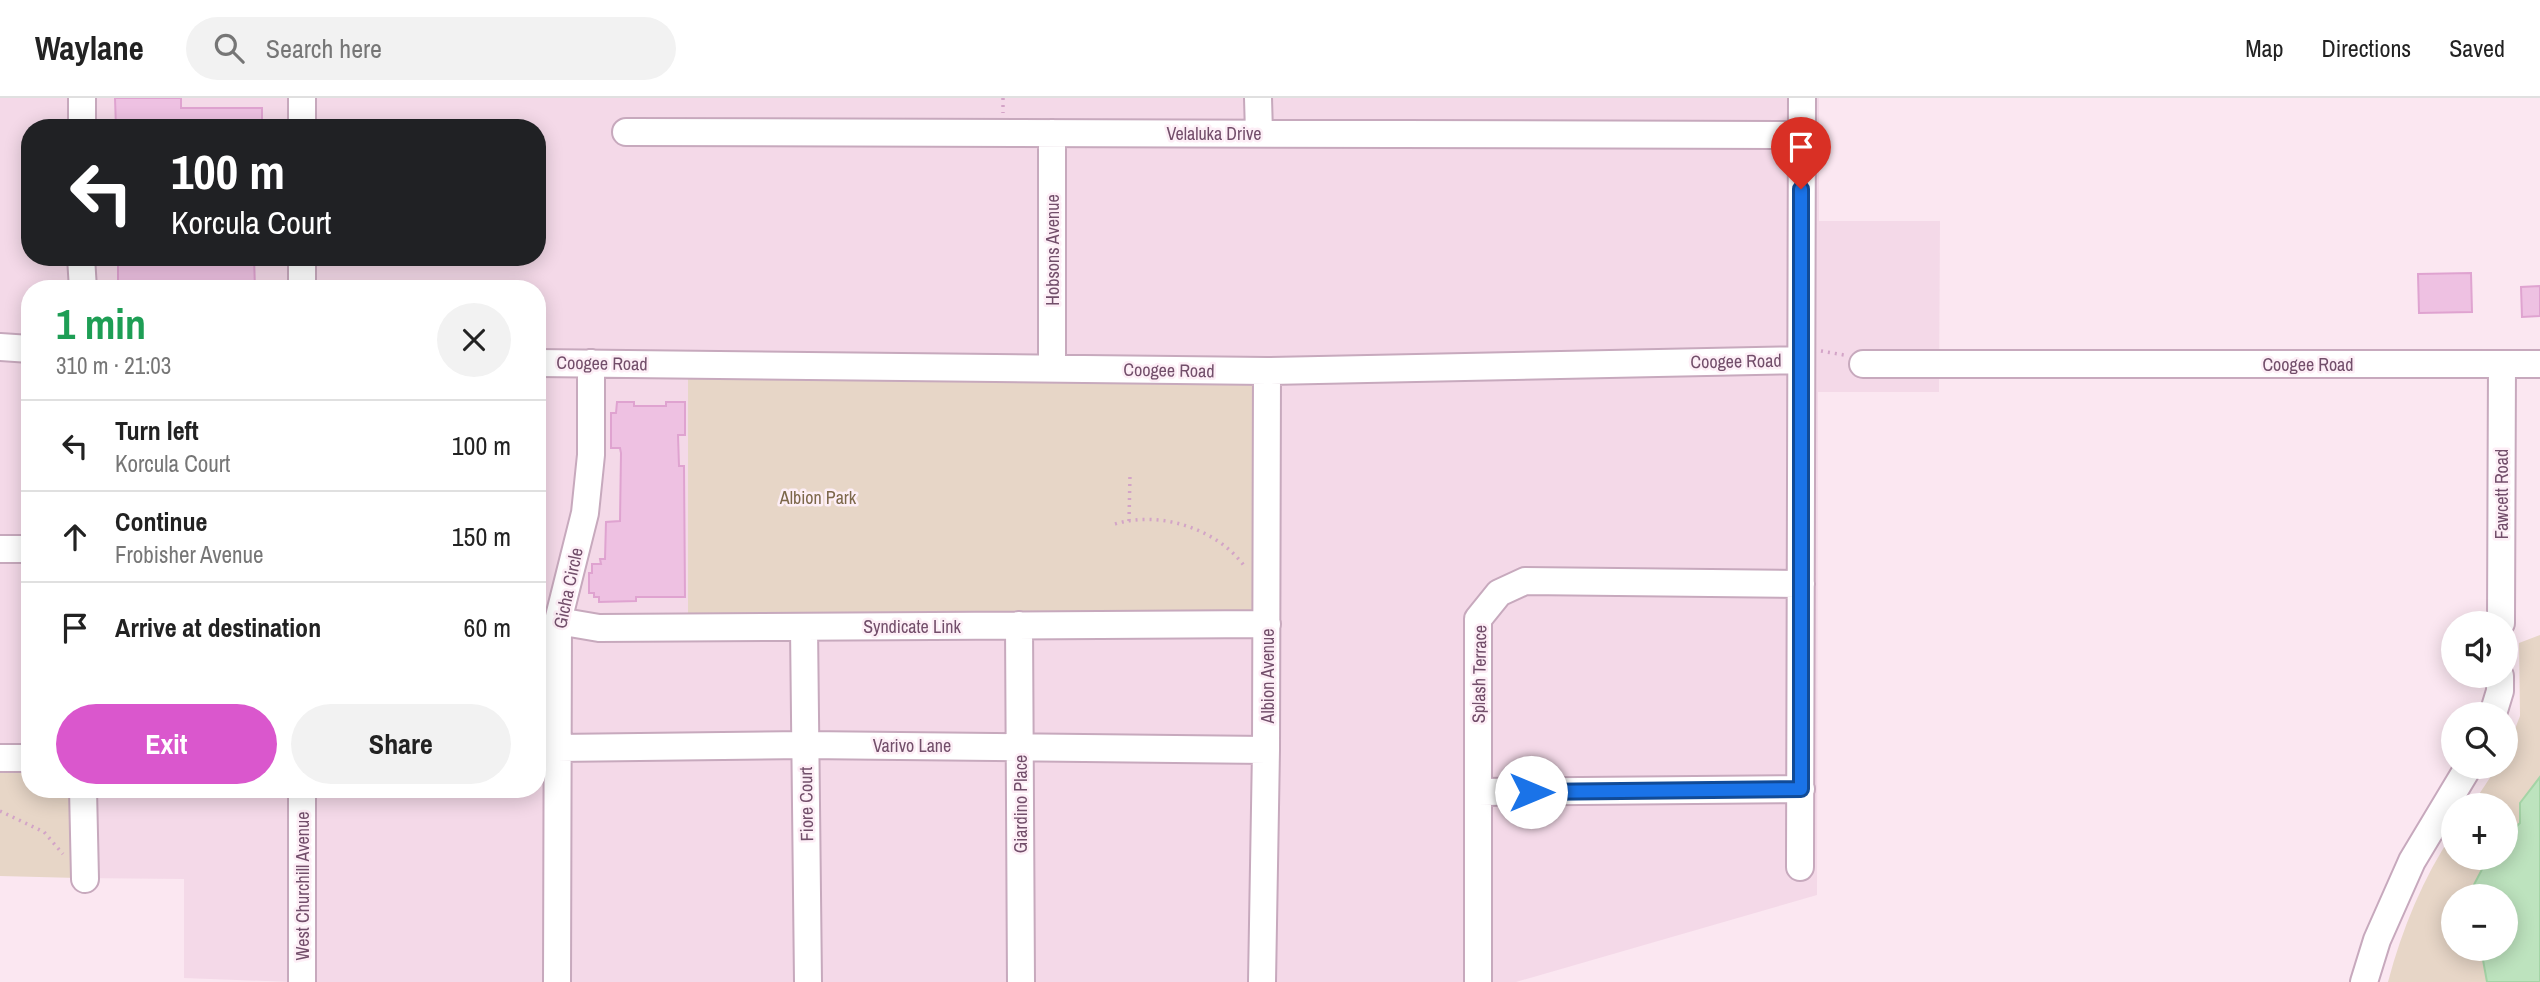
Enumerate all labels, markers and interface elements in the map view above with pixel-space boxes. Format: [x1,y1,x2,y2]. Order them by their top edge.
search box [186,17,676,80]
text: Waylane [35,26,144,70]
icon: search [210,29,248,67]
text: Search here [266,31,382,66]
text: Map [2245,32,2283,64]
text: Directions [2321,32,2411,64]
text: Saved [2449,32,2505,64]
pin [1771,117,1831,189]
street label: Velaluka Drive [1166,121,1262,146]
icon: arrive [1782,128,1820,166]
text: 100 m [171,138,285,204]
icon: left [56,147,147,238]
street label: Hobsons Avenue [1040,194,1065,306]
text: Korcula Court [171,201,331,244]
text: 1 min [56,296,146,352]
button: close [437,303,511,377]
street label: Coogee Road [1690,348,1782,374]
text: 310 m · 21:03 [56,350,171,381]
street label: Coogee Road [556,350,648,376]
street label: Coogee Road [2262,352,2354,377]
street label: Coogee Road [1123,357,1215,383]
text: Turn left [115,413,199,448]
icon: left [56,427,94,465]
text: 100 m [452,428,511,463]
text: Korcula Court [115,448,230,479]
street label: Fawcett Road [2489,449,2514,539]
park label: Albion Park [779,485,857,510]
text: Continue [115,504,207,539]
icon: ahead [56,518,94,556]
text: 150 m [452,519,511,554]
text: Frobisher Avenue [115,539,264,570]
street label: Gicha Circle [547,545,589,631]
icon: arrive [56,609,94,647]
text: Arrive at destination [115,610,321,645]
text: 60 m [464,610,511,645]
map controls [2441,611,2518,961]
button: sound [2441,611,2518,688]
street label: Syndicate Link [863,614,961,639]
street label: Splash Terrace [1466,625,1492,723]
street label: Albion Avenue [1255,629,1280,724]
button: search [2441,702,2518,779]
button: Exit [56,704,277,784]
button: Share [291,704,511,784]
street label: Varivo Lane [873,733,951,758]
street label: Giardino Place [1008,755,1033,853]
position arrow [1494,755,1568,829]
street label: Fiore Court [793,766,819,842]
button: + [2441,793,2518,870]
street label: West Churchill Avenue [290,812,315,960]
button: − [2441,884,2518,961]

